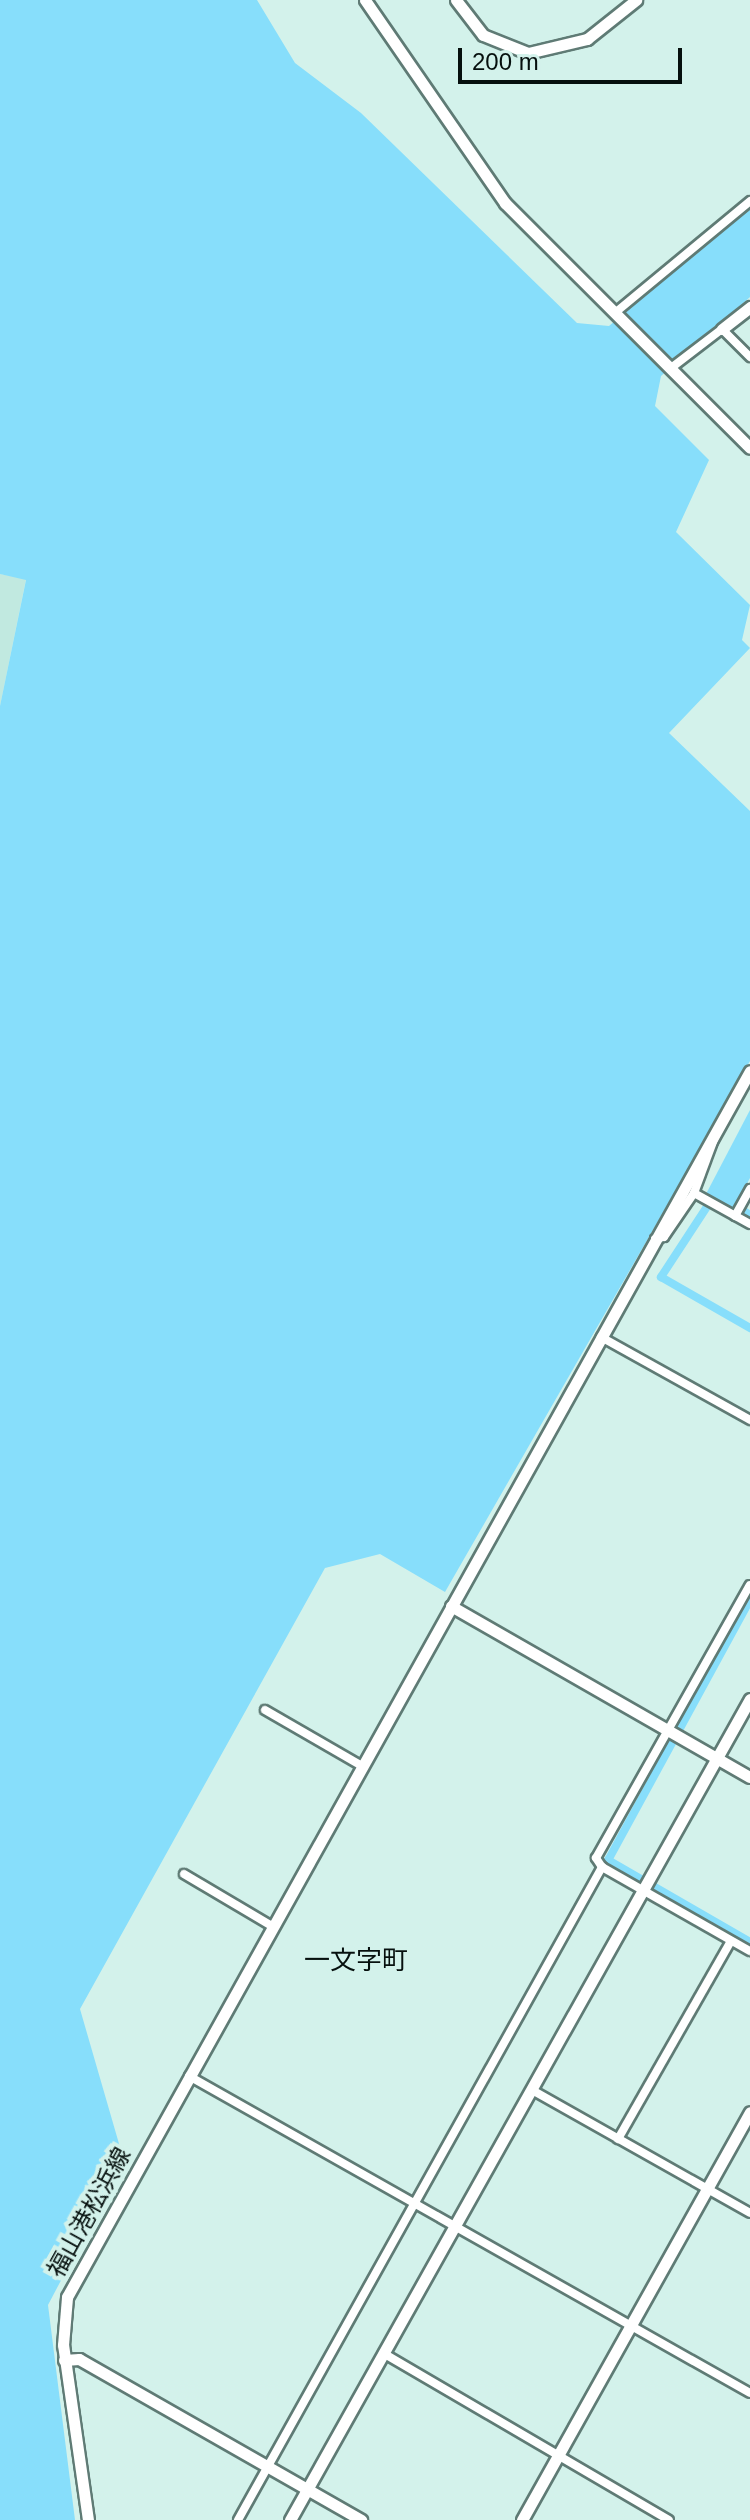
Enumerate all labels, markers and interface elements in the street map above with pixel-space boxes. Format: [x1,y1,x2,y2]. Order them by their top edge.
scale bar [462,32,686,82]
text: 200 m [472,48,539,75]
district label: 一文字町 [304,1945,408,1977]
street label: 福山港松浜線 [41,2142,137,2282]

